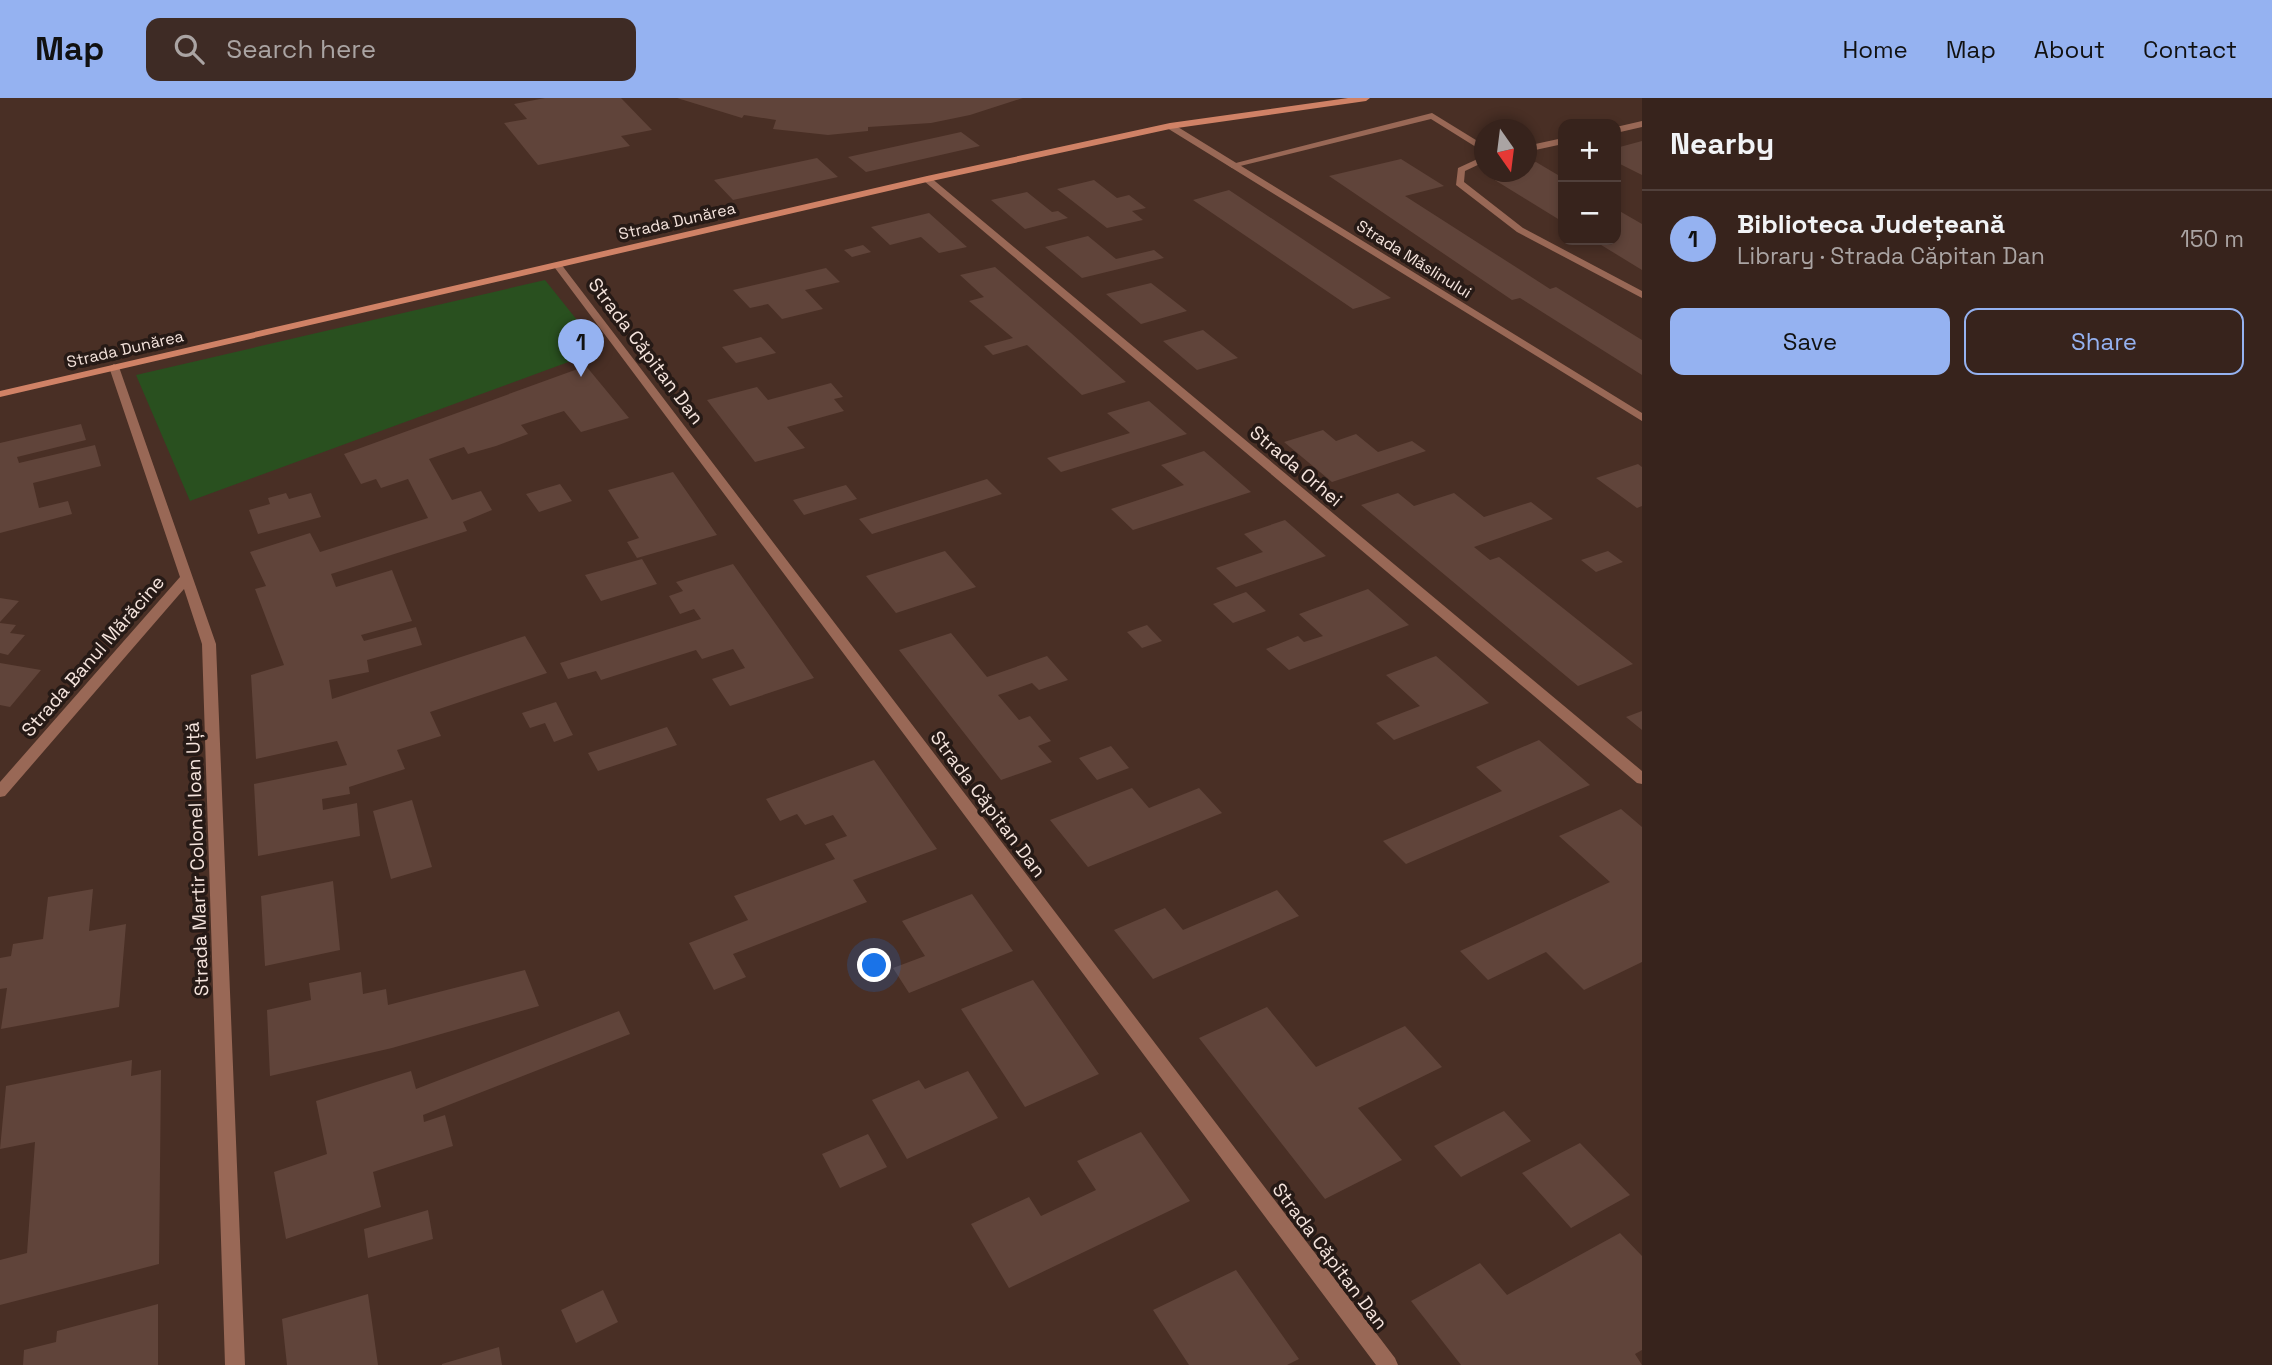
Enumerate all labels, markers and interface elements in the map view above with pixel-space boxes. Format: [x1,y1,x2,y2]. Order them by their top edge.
search box [146,18,636,81]
text: Map [35,28,104,70]
icon: search [170,30,208,68]
text: Search here [226,32,376,66]
text: Home [1842,34,1908,65]
text: Map [1946,34,1996,65]
text: About [2034,34,2105,65]
text: Contact [2143,34,2237,65]
north arrow [1474,119,1537,182]
map controls [1558,119,1621,245]
button: + [1558,119,1621,182]
text: Nearby [1670,124,1774,163]
button: − [1558,182,1621,245]
street label: Strada Dunărea [616,197,738,245]
text: Biblioteca Județeană [1737,207,2005,241]
street label: Strada Măslinului [1353,215,1475,303]
text: 1 [1688,224,1698,254]
text: 150 m [2180,224,2244,254]
text: Library · Strada Căpitan Dan [1737,241,2045,271]
street label: Strada Căpitan Dan [583,273,709,429]
button: Save [1670,308,1950,375]
button: Share [1964,308,2244,375]
pin: 1 [558,319,604,377]
street label: Strada Dunărea [64,325,186,373]
street label: Strada Orhei [1245,420,1347,512]
street label: Strada Banul Mărăcine [16,570,170,742]
street label: Strada Martir Colonel Ioan Uță [180,721,214,997]
street label: Strada Căpitan Dan [925,726,1051,882]
your location [857,948,891,982]
street label: Strada Căpitan Dan [1267,1178,1393,1334]

